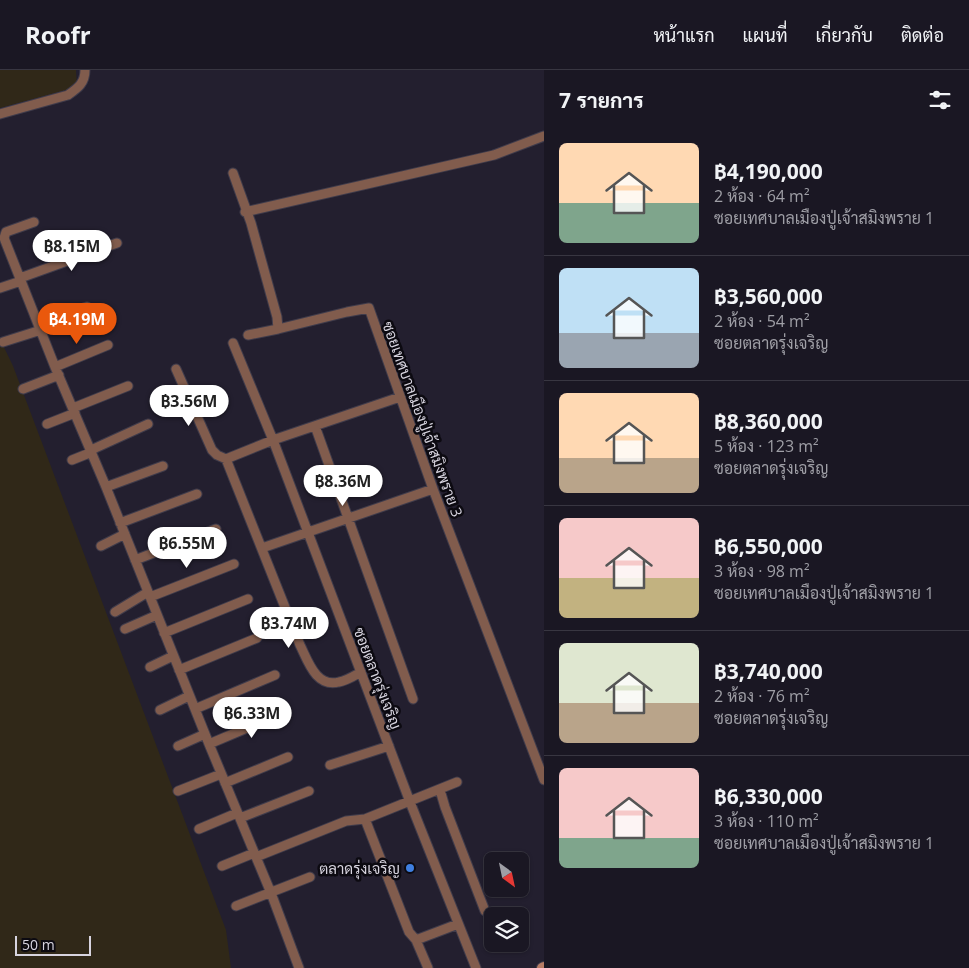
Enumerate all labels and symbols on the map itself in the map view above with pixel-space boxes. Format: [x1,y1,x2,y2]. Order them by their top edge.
pin: ฿8.15M [31,230,113,272]
pin: ฿4.19M [36,302,118,345]
street label: ซอยเทศบาลเมืองปู่เจ้าสมิงพราย 3 [377,319,468,520]
pin: ฿3.56M [148,384,230,427]
pin: ฿8.36M [302,464,384,507]
pin: ฿6.55M [146,526,228,569]
pin: ฿3.74M [248,606,330,649]
street label: ซอยตลาดรุ่งเจริญ [348,624,407,732]
pin: ฿6.33M [211,696,293,739]
north arrow [484,852,529,898]
place label: ตลาดรุ่งเจริญ [319,858,400,880]
marker: ตลาดรุ่งเจริญ [404,862,416,874]
scale bar [15,933,91,956]

